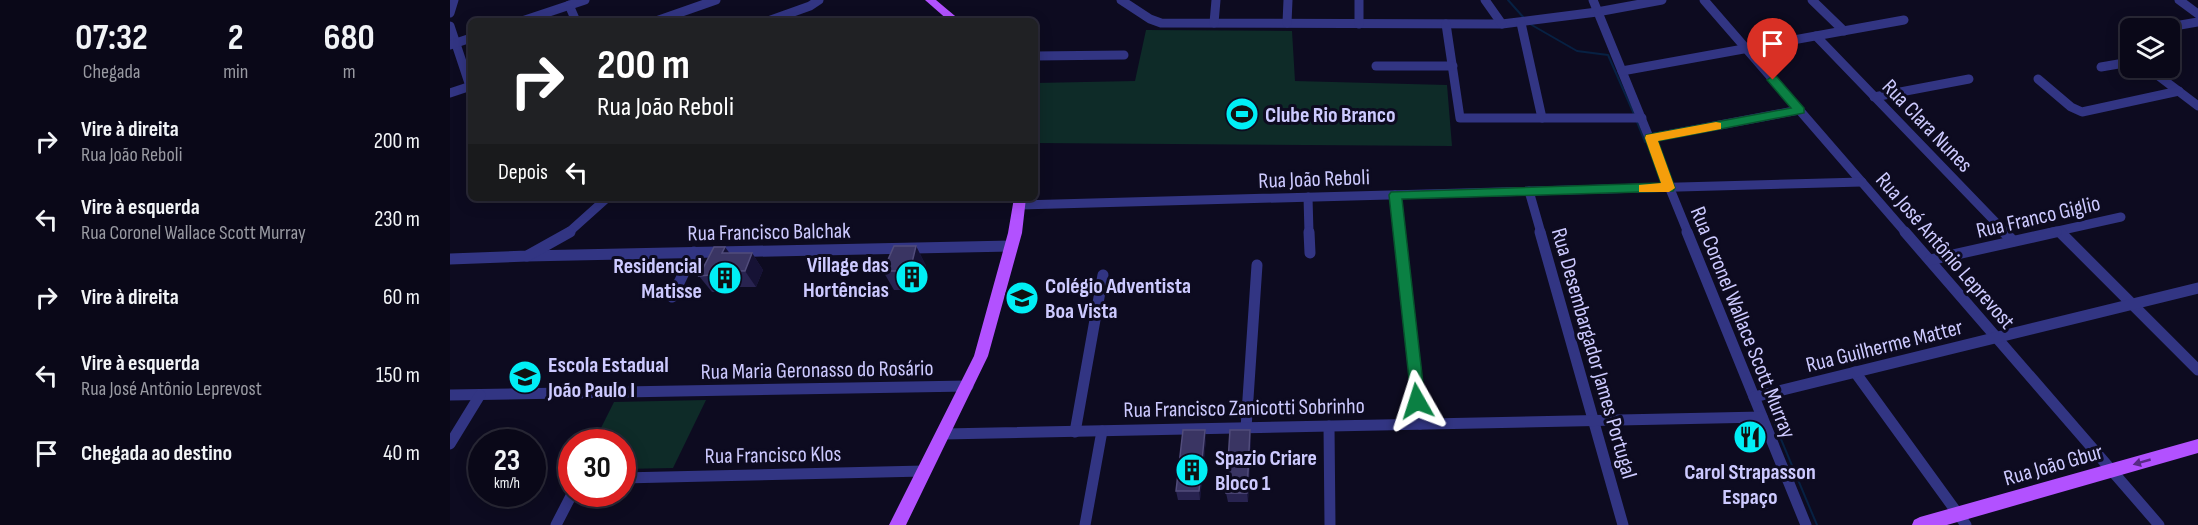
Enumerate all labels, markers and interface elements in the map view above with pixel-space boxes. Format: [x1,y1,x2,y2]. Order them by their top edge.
text: 07:32 [75,17,148,60]
text: 2 [228,17,244,60]
text: 680 [324,17,375,60]
pin [1747,18,1798,80]
map controls [2120,18,2180,78]
button: layers [2120,18,2180,78]
icon: arrive [1756,27,1789,60]
text: 200 m [597,40,690,91]
icon: right [498,42,576,120]
text: Chegada [83,60,140,84]
text: min [223,60,248,84]
text: m [343,60,356,84]
street label: Rua Clara Nunes [1876,74,1978,178]
text: Rua João Reboli [597,91,734,123]
sports icon: Clube Rio Branco [1224,96,1260,132]
place label: Clube Rio Branco [1265,102,1396,129]
text: Vire à direita [81,116,179,143]
icon: right [30,125,63,158]
text: 200 m [374,128,420,155]
text: Rua João Reboli [81,143,183,167]
icon: left [560,156,593,189]
text: Depois [498,159,548,186]
street label: Rua João Reboli [1258,164,1370,195]
street label: Rua José Antônio Leprevost [1869,167,2021,335]
street label: Rua Franco Giglio [1974,190,2103,245]
text: Vire à esquerda [81,194,200,221]
icon: left [30,203,63,236]
street label: Rua Coronel Wallace Scott Murray [1684,203,1802,443]
text: 230 m [374,206,420,233]
street label: Rua Francisco Balchak [687,218,851,247]
text: Rua Coronel Wallace Scott Murray [81,221,306,245]
street label: Rua Desembargador James Portugal [1545,225,1642,482]
place label: Village das Hortências [803,252,889,304]
place label: Residencial Matisse [613,253,702,305]
building icon: Village das Hortências [894,259,930,295]
building icon: Residencial Matisse [707,260,743,296]
place label: Colégio Adventista Boa Vista [1045,273,1191,325]
school or university icon: Colégio Adventista Boa Vista [1004,280,1040,316]
icon: right [30,281,63,314]
text: Vire à direita [81,284,179,311]
text: 60 m [383,284,420,311]
street label: Rua Guilherme Matter [1803,314,1966,379]
text: Vire à esquerda [81,350,200,377]
place label: Escola Estadual João Paulo I [547,352,669,404]
street label: Rua Maria Geronasso do Rosário [700,355,934,386]
icon: left [30,359,63,392]
school or university icon: Escola Estadual João Paulo I [507,359,543,395]
text: 150 m [376,362,420,389]
position arrow [1385,369,1449,433]
text: Rua José Antônio Leprevost [81,377,262,401]
street label: Rua Francisco Zanicotti Sobrinho [1123,393,1365,424]
restaurant icon: Carol Strapasson Espaço [1732,419,1768,455]
speed limit sign: 30 [558,429,636,507]
icon: arrive [30,437,63,470]
street label: Rua João Gbur [2001,438,2106,492]
text: Chegada ao destino [81,440,232,467]
text: 40 m [383,440,420,467]
street label: Rua Francisco Klos [704,441,842,470]
text: 23 [494,443,520,479]
place label: Spazio Criare Bloco 1 [1215,445,1317,497]
building icon: Spazio Criare Bloco 1 [1174,452,1210,488]
one-way arrow [2133,458,2151,467]
place label: Carol Strapasson Espaço [1684,459,1816,511]
text: km/h [494,474,520,493]

